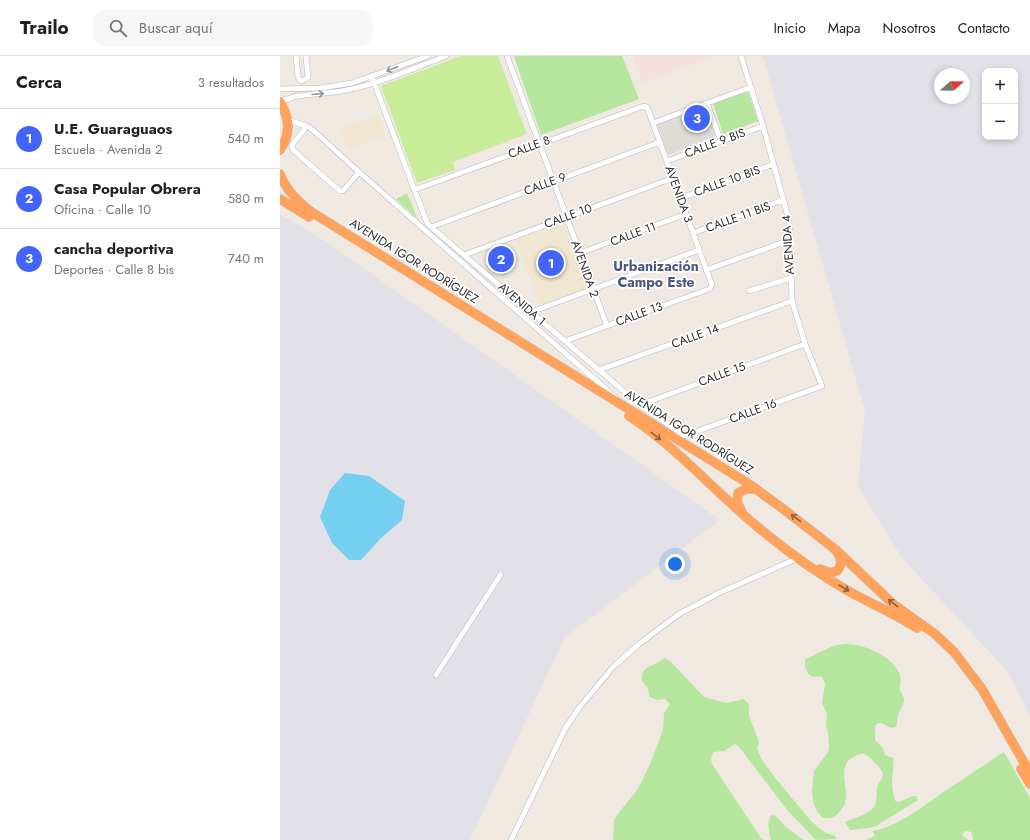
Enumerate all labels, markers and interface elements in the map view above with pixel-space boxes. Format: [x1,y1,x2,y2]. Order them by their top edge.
search box [93,10,373,46]
text: Trailo [20,14,69,41]
icon: search [107,17,129,39]
text: Buscar aquí [139,17,213,39]
text: Inicio [773,18,806,38]
text: Mapa [828,18,861,38]
text: Nosotros [883,18,936,38]
text: Contacto [958,18,1010,38]
one-way arrow [386,66,398,74]
north arrow [934,68,970,104]
map controls [982,68,1018,140]
button: + [982,68,1018,104]
text: Cerca [16,70,62,94]
text: 3 resultados [198,73,264,92]
one-way arrow [311,91,324,98]
pin: 3 [684,103,710,133]
button: − [982,104,1018,140]
text: U.E. Guaraguaos [54,118,172,140]
street label: CALLE 9 BIS [682,124,748,162]
text: 1 [26,129,32,148]
text: 540 m [227,129,264,148]
street label: CALLE 8 [505,131,553,163]
text: Escuela · Avenida 2 [54,140,162,159]
street label: CALLE 10 BIS [691,161,763,201]
street label: AVENIDA 3 [660,163,698,225]
street label: CALLE 9 [521,168,569,200]
text: Casa Popular Obrera [54,178,201,200]
text: 2 [25,189,33,208]
text: 580 m [228,189,264,208]
street label: CALLE 11 BIS [703,197,773,237]
street label: CALLE 10 [542,199,594,233]
text: Oficina · Calle 10 [54,200,151,219]
street label: AVENIDA IGOR RODRÍGUEZ [346,214,482,308]
street label: AVENIDA 4 [777,215,799,275]
street label: CALLE 11 [607,217,659,251]
text: cancha deportiva [54,238,174,260]
street label: AVENIDA 2 [566,238,604,300]
pin: 2 [488,244,514,274]
pin: 1 [538,248,564,278]
text: 3 [25,249,33,268]
text: 740 m [228,249,264,268]
district label: Urbanización Campo Este [613,256,699,292]
text: Deportes · Calle 8 bis [54,260,174,279]
street label: AVENIDA 1 [494,278,550,330]
street label: CALLE 13 [613,297,665,331]
street label: CALLE 14 [669,319,721,353]
street label: CALLE 15 [696,357,748,391]
street label: AVENIDA IGOR RODRÍGUEZ [621,385,757,479]
street label: CALLE 16 [727,394,779,428]
one-way arrow [651,432,662,440]
one-way arrow [790,514,801,522]
your location [665,554,685,574]
one-way arrow [838,585,850,593]
one-way arrow [888,599,899,608]

